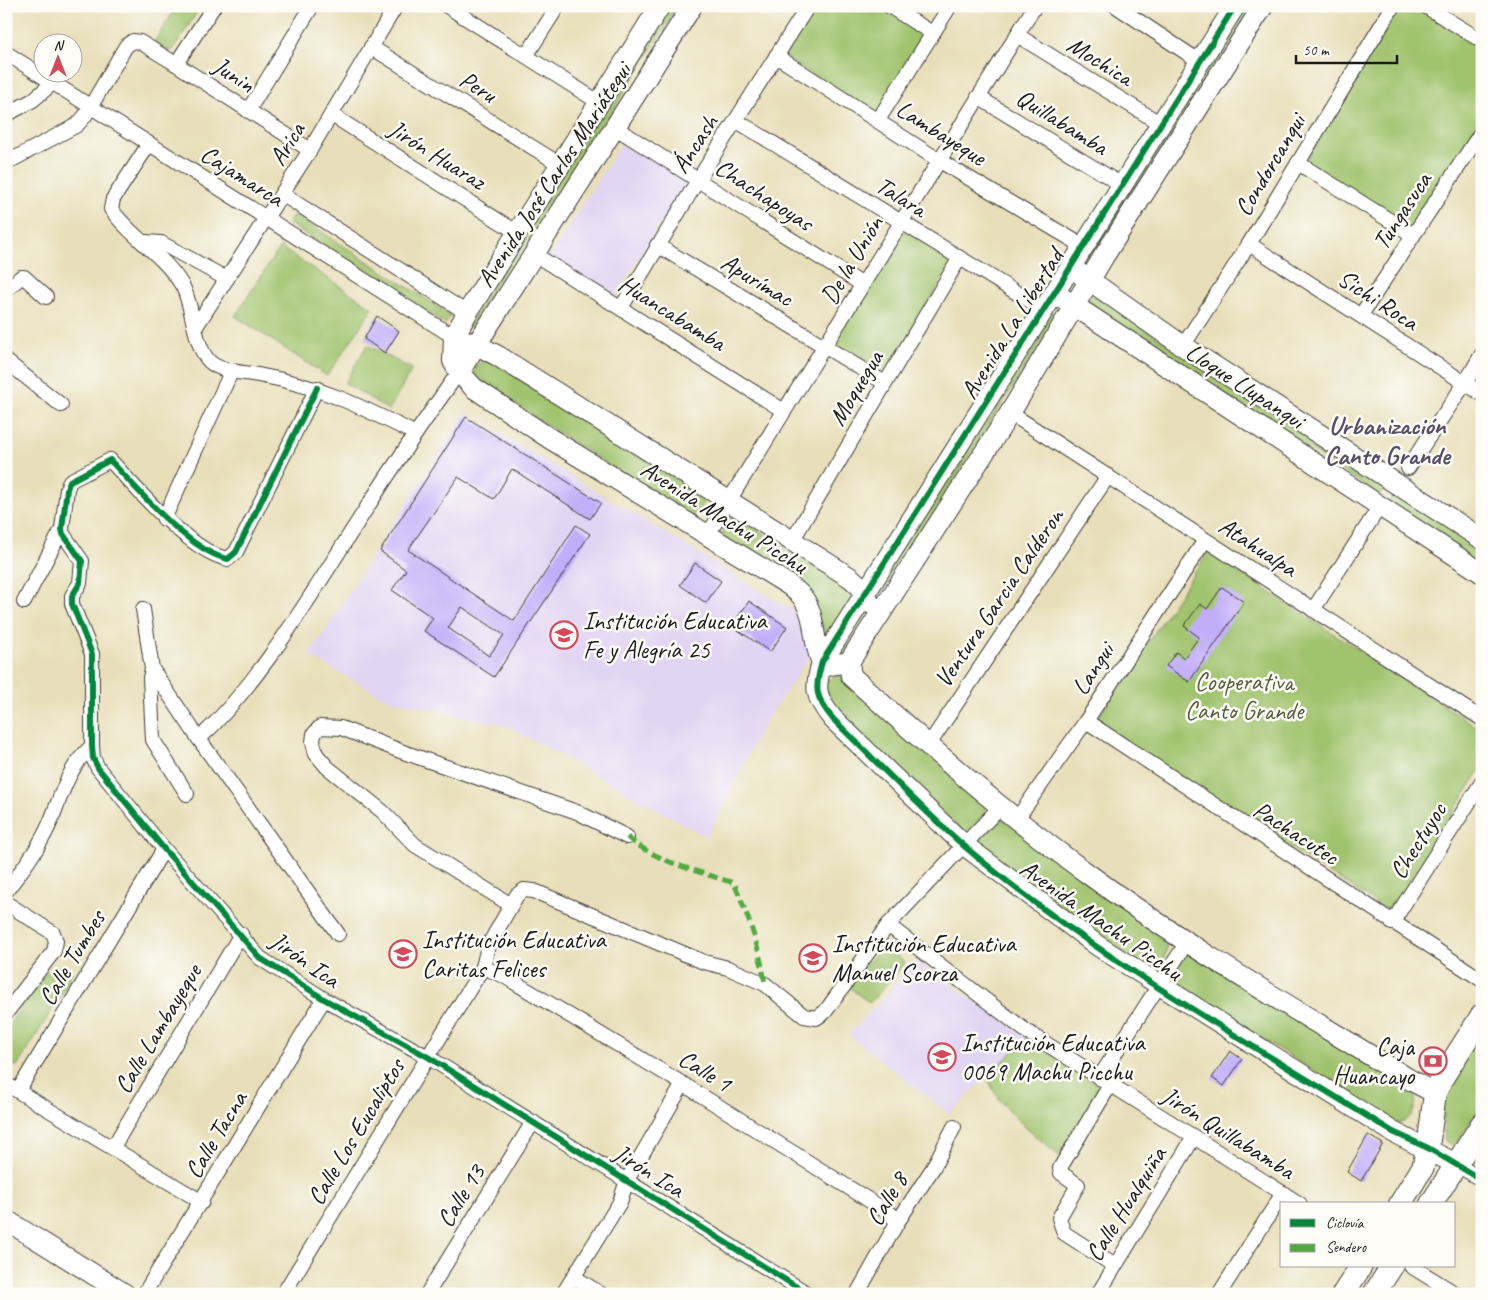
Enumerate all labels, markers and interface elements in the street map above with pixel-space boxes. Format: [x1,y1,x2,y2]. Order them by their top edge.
street label: Mochica [1061,29,1141,95]
north arrow [32,32,82,82]
scale bar [1296,32,1397,64]
text: N [54,37,65,54]
text: 50 m [1303,41,1330,60]
street label: Junin [206,49,262,101]
street label: Avenida José Carlos Mariátegui [469,54,640,293]
street label: Peru [454,63,504,111]
street label: Quillabamba [1010,81,1115,164]
street label: Lambayeque [890,93,993,174]
street label: Condorcanqui [1227,105,1315,222]
street label: Áncash [664,107,727,179]
street label: Jirón Huaraz [382,112,493,198]
street label: Arica [262,115,314,172]
street label: Cajamarca [194,138,291,215]
street label: Chachapoyas [709,151,821,240]
street label: Tungasuca [1365,164,1440,256]
street label: Talara [870,169,935,226]
street label: De la Unión [813,209,891,310]
street label: Avenida La Libertad [953,240,1073,405]
street label: Apurímac [715,246,800,315]
street label: Sichi Roca [1332,262,1426,339]
street label: Huancabamba [612,268,733,359]
street label: Lloque Llupanqui [1180,336,1313,438]
street label: Moquegua [821,343,892,431]
district label: Urbanización Canto Grande [1325,409,1452,472]
street label: Avenida Machu Picchu [635,453,815,582]
street label: Ventura Garcia Calderon [927,501,1072,694]
street label: Atahualpa [1213,510,1305,585]
place label: Institución Educativa Fe y Alegría 25 [583,605,768,666]
school or university icon: Institución Educativa Fe y Alegría 25 [549,620,579,650]
street label: Langui [1064,634,1123,701]
park label: Cooperativa Canto Grande [1185,666,1305,727]
street label: Pachacutec [1247,794,1346,873]
street label: Chectuyoc [1382,796,1454,885]
street label: Avenida Machu Picchu [1014,852,1190,989]
street label: Calle Tumbes [31,902,114,1011]
street label: Jirón Ica [263,924,348,996]
place label: Institución Educativa Caritas Felices [422,924,607,985]
place label: Institución Educativa Manuel Scorza [832,928,1017,989]
school or university icon: Institución Educativa Caritas Felices [388,939,418,969]
school or university icon: Institución Educativa Manuel Scorza [798,943,828,973]
street label: Calle Lambayeque [107,957,210,1099]
place label: Institución Educativa 0069 Machu Picchu [961,1027,1146,1088]
place label: Caja Huancayo [1333,1031,1416,1092]
street label: Calle 1 [673,1042,739,1100]
school or university icon: Institución Educativa 0069 Machu Picchu [927,1042,957,1072]
bank icon: Caja Huancayo [1418,1046,1448,1076]
street label: Calle Los Eucaliptos [300,1051,413,1211]
street label: Jirón Quillabamba [1155,1079,1302,1188]
street label: Calle Tacna [178,1084,256,1184]
street label: Jirón Ica [607,1136,692,1206]
street label: Calle Hualquiña [1078,1139,1175,1267]
street label: Calle 13 [429,1157,493,1233]
street label: Calle 8 [859,1164,917,1232]
legend [1280,1202,1456,1268]
text: Ciclovía [1326,1214,1365,1233]
text: Sendero [1326,1238,1367,1257]

